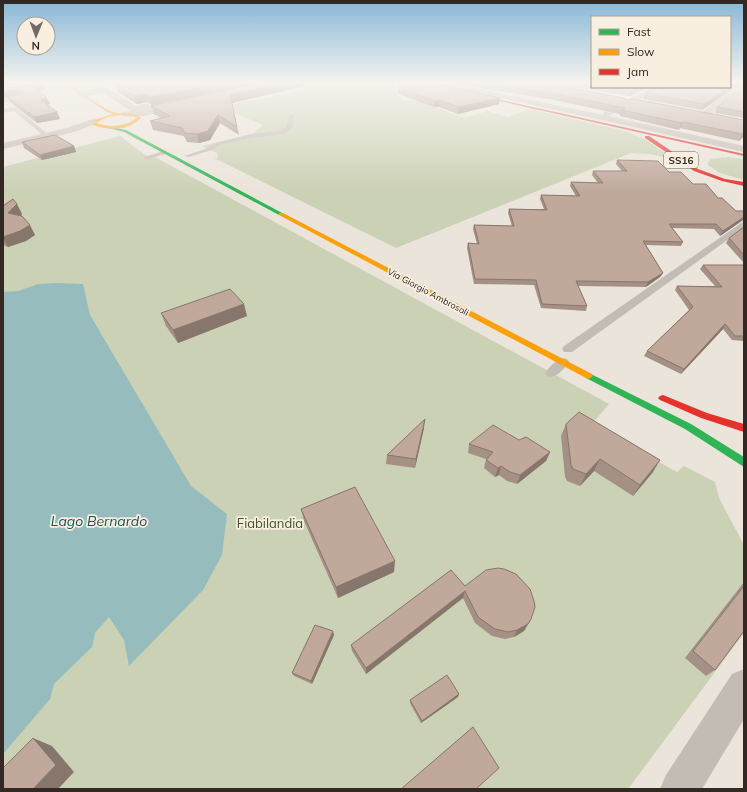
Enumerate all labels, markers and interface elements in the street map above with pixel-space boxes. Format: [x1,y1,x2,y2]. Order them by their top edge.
north arrow [16,16,56,56]
legend [591,16,731,88]
text: Fast [627,24,651,39]
text: N [32,39,40,53]
text: Slow [627,44,655,59]
text: Jam [627,64,649,79]
road number: SS16 [664,152,698,168]
street label: Via Giorgio Ambrosoli [386,265,471,318]
water label: Lago Bernardo [51,512,147,530]
park label: Fiabilandia [237,515,303,531]

